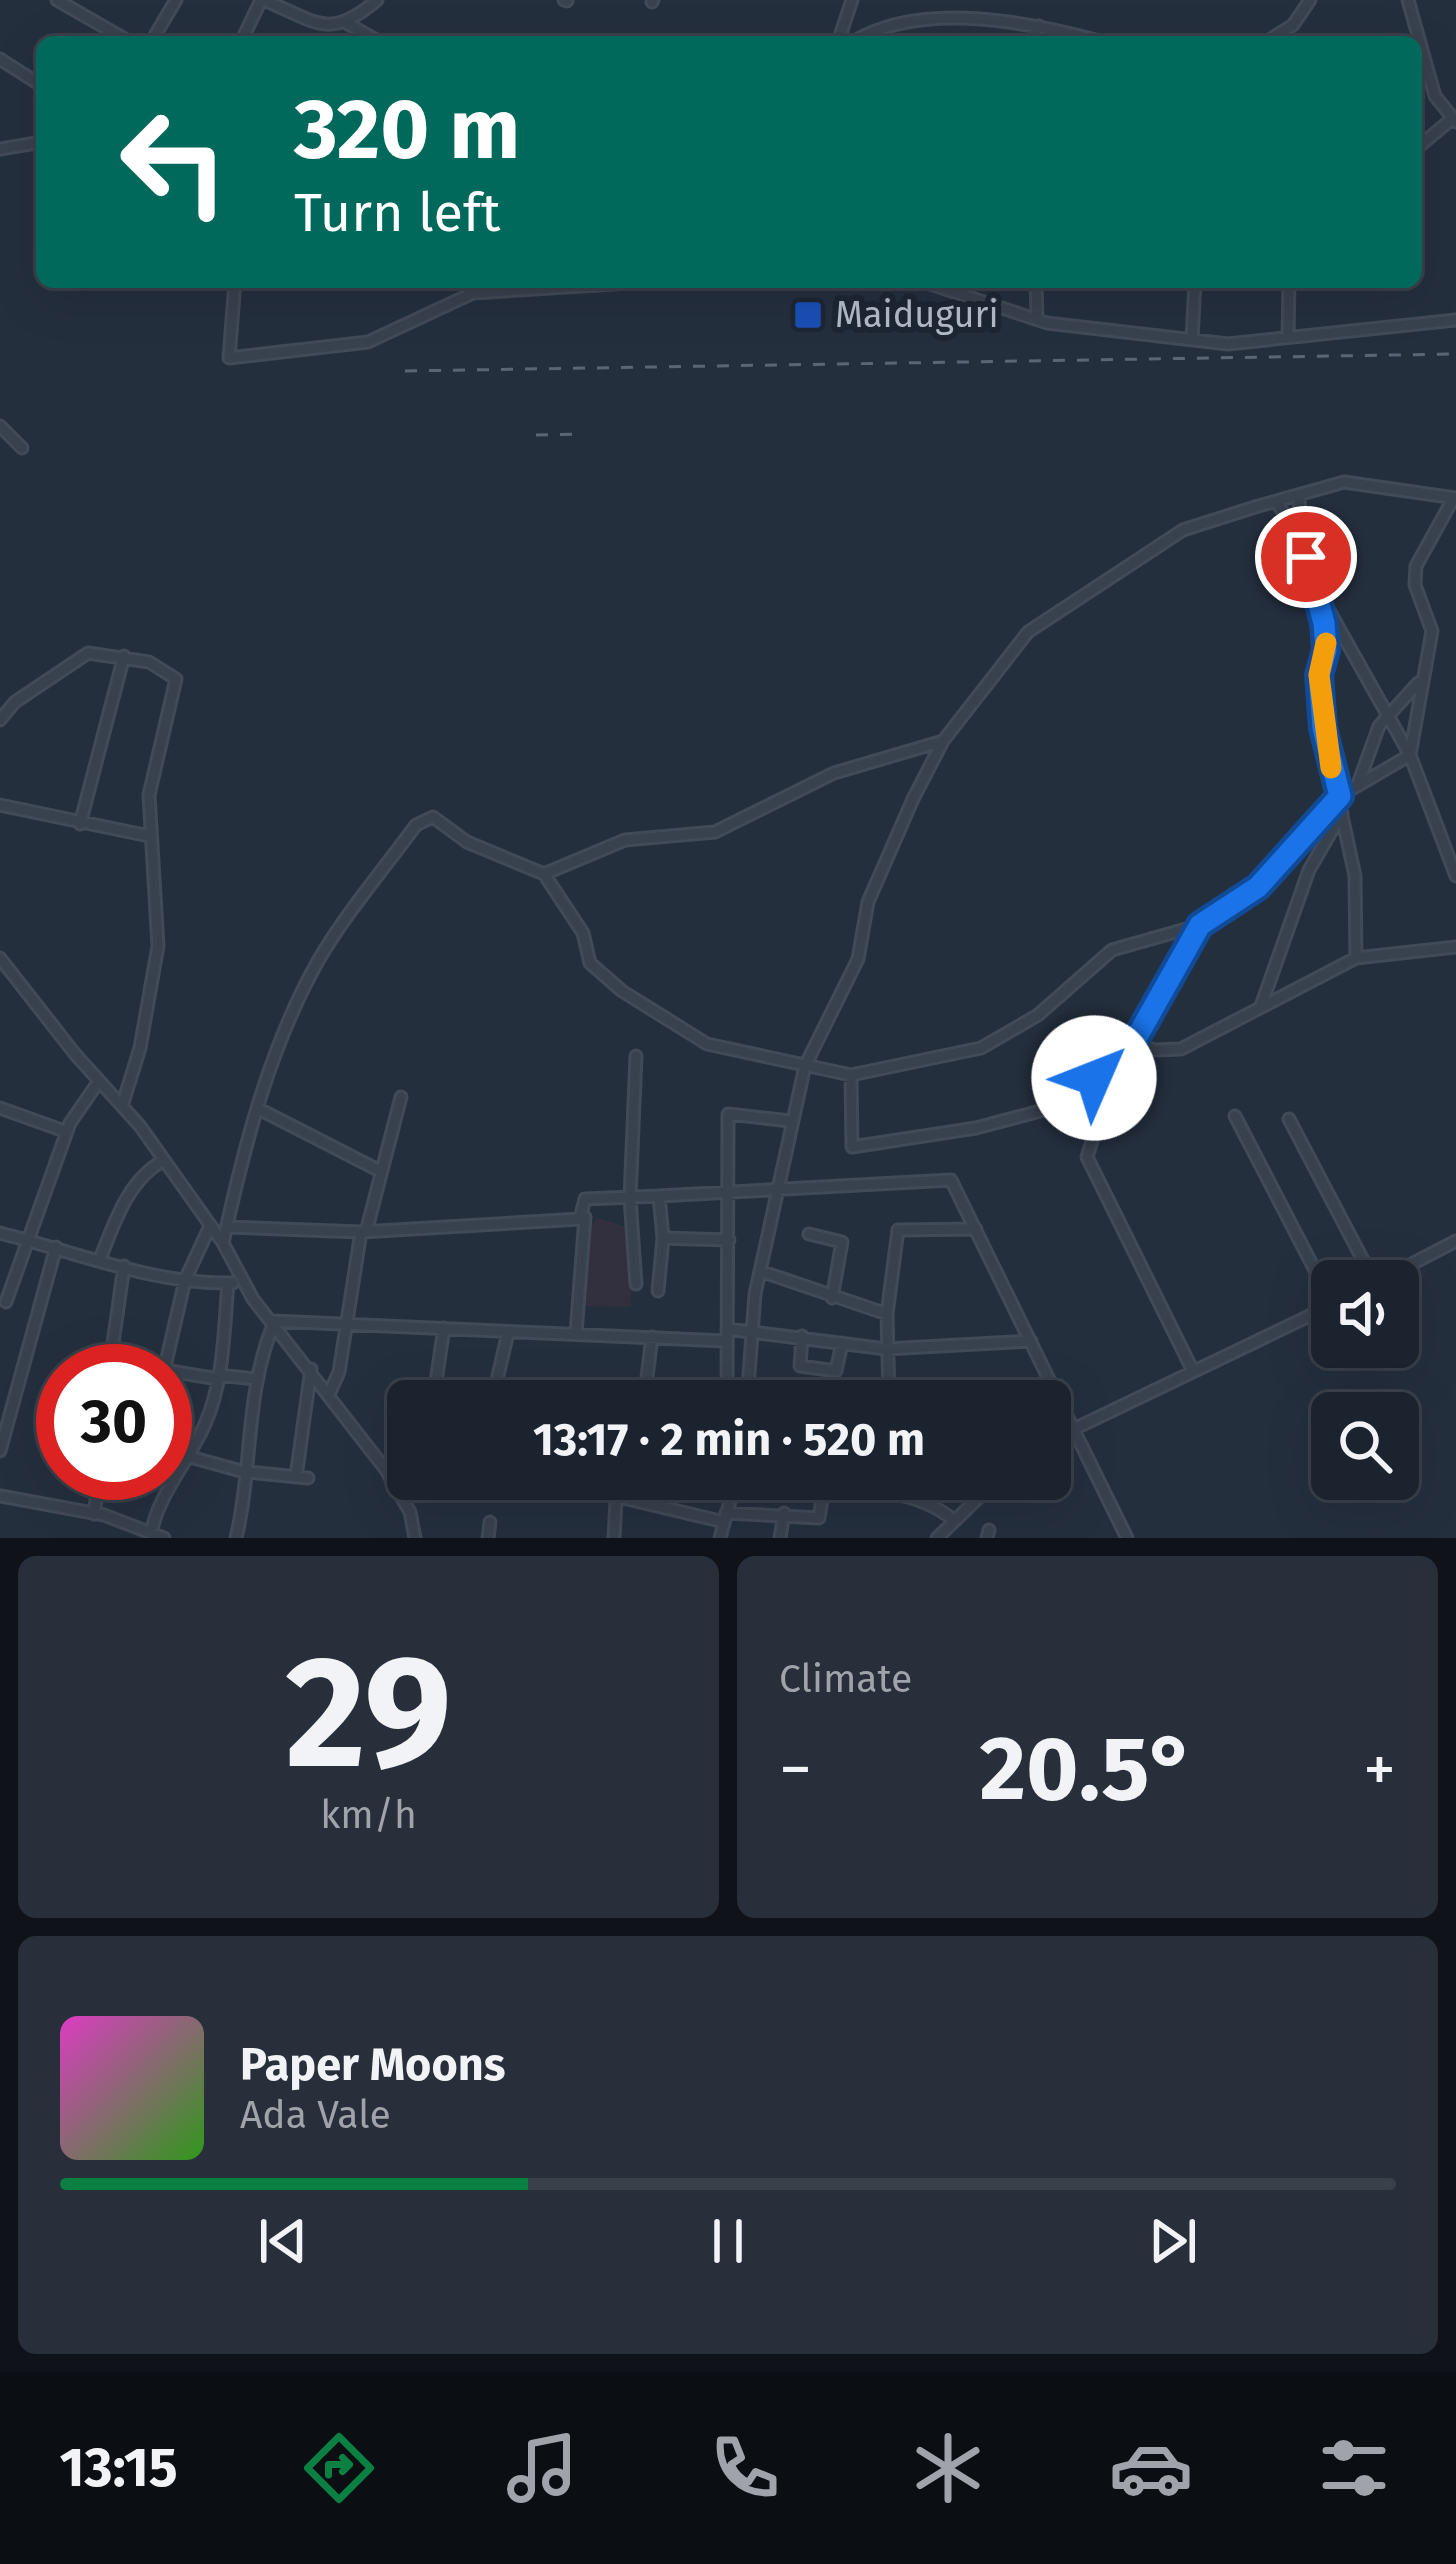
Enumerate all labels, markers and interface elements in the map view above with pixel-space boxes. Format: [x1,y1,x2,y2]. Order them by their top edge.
text: 320 m [294,79,520,180]
icon: left [96,84,252,240]
text: Turn left [294,181,501,245]
place label: Maiduguri [835,293,999,337]
marker: Maiduguri [792,299,824,331]
pin [1255,506,1357,608]
icon: arrive [1273,524,1339,590]
position arrow [1031,1015,1157,1141]
map controls [1311,1260,1419,1500]
button: sound [1311,1260,1419,1368]
speed limit sign: 30 [36,1344,192,1500]
button: search [1311,1392,1419,1500]
text: 13:17 · 2 min · 520 m [533,1413,925,1467]
text: 29 [285,1620,452,1807]
text: Climate [779,1656,912,1702]
text: 20.5° [980,1715,1195,1823]
text: − [779,1730,812,1809]
text: + [1363,1730,1396,1809]
text: km/h [320,1792,417,1838]
text: Paper Moons [240,2038,505,2092]
text: Ada Vale [240,2092,391,2138]
icon: previous [250,2208,316,2274]
icon: pause [695,2208,761,2274]
icon: next [1140,2208,1206,2274]
icon: directions [297,2426,381,2510]
icon: music [500,2426,584,2510]
icon: phone [703,2426,787,2510]
icon: climate [906,2426,990,2510]
icon: car [1109,2426,1193,2510]
icon: filters [1312,2426,1396,2510]
text: 13:15 [60,2436,178,2500]

